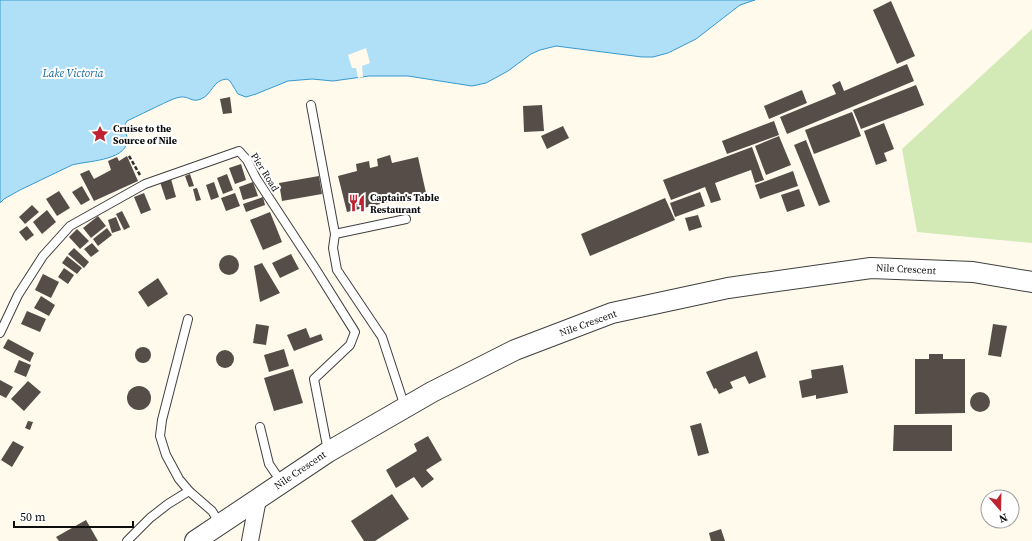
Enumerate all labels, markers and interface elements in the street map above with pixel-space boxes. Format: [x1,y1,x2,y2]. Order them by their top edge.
water label: Lake Victoria [41,66,104,81]
place label: Cruise to the Source of Nile [113,122,177,147]
place icon: Cruise to the Source of Nile [90,124,110,144]
street label: Pier Road [248,150,282,194]
place label: Captain's Table Restaurant [370,191,439,216]
restaurant icon: Captain's Table Restaurant [347,193,367,213]
street label: Nile Crescent [876,261,937,277]
street label: Nile Crescent [558,306,619,339]
street label: Nile Crescent [272,447,329,492]
north arrow [980,489,1020,529]
scale bar [14,503,133,529]
text: 50 m [20,509,46,525]
text: N [997,510,1010,526]

